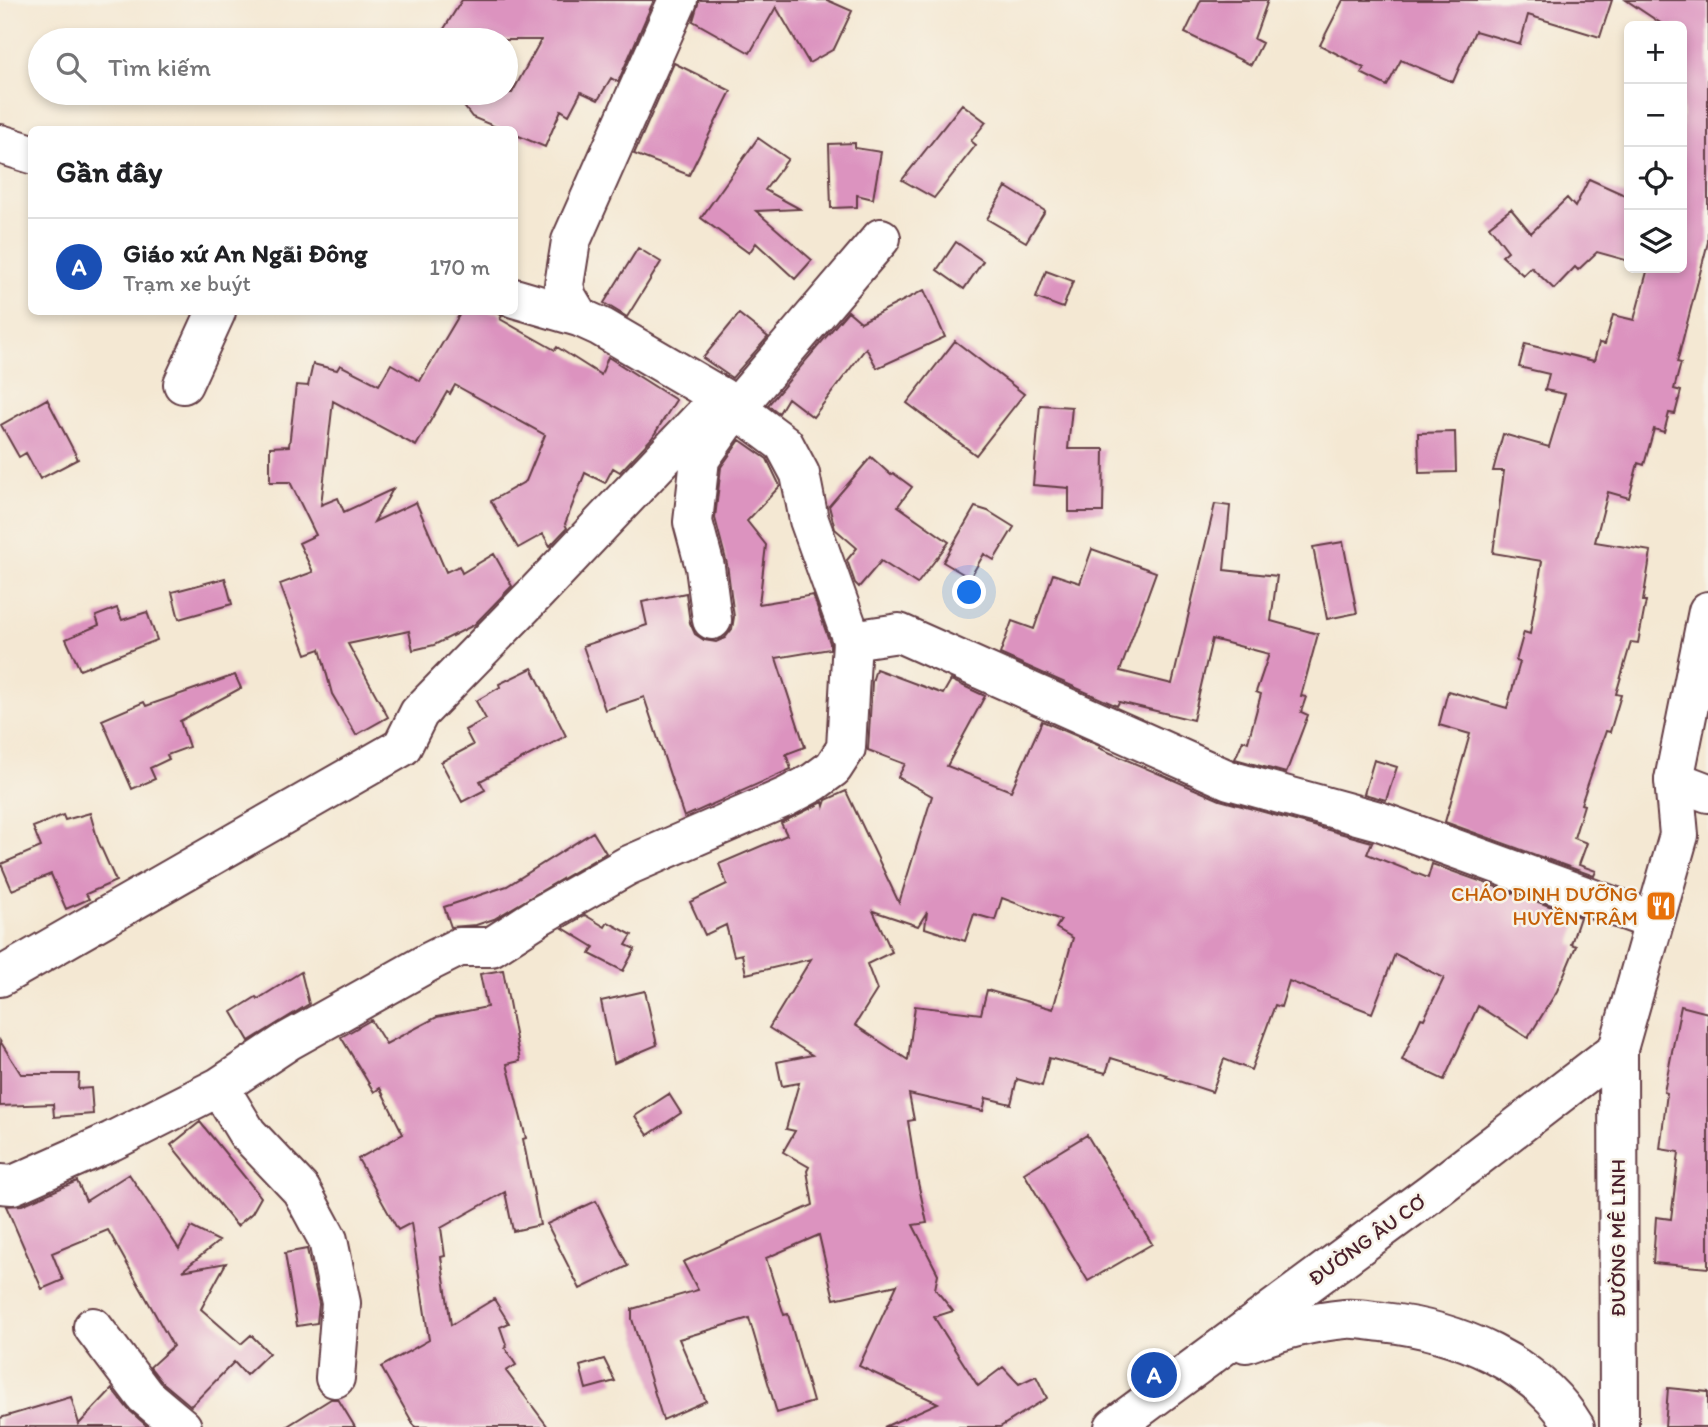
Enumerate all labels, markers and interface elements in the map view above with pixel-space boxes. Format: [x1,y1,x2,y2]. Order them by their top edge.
map controls [1624,21,1687,273]
button: + [1624,21,1687,84]
search box [28,28,518,105]
icon: search [52,48,90,86]
text: Tìm kiếm [108,51,211,83]
button: − [1624,84,1687,147]
button: locate [1624,147,1687,210]
text: Gần đây [56,153,162,190]
button: layers [1624,210,1687,273]
text: Giáo xứ An Ngãi Đông [123,237,367,269]
text: A [72,253,86,281]
text: 170 m [429,253,490,281]
text: Trạm xe buýt [123,269,251,297]
your location [952,575,986,609]
place label: CHÁO DINH DƯỠNG HUYỀN TRÂM [1451,881,1638,930]
restaurant icon: CHÁO DINH DƯỠNG HUYỀN TRÂM [1644,889,1678,923]
street label: ĐƯỜNG MÊ LINH [1605,1159,1630,1317]
street label: ĐƯỜNG ÂU CƠ [1303,1188,1431,1290]
pin: A [1131,1349,1177,1401]

